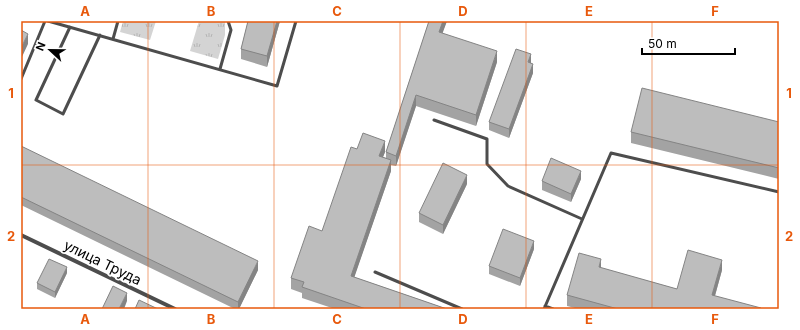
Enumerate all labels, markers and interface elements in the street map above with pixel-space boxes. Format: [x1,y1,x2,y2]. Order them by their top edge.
text: A [80,3,90,19]
text: B [207,3,216,19]
text: C [332,3,342,19]
text: D [458,3,468,19]
text: E [585,3,593,19]
text: F [711,3,719,19]
north arrow [30,30,70,70]
scale bar [642,30,735,56]
text: 50 m [648,36,677,51]
text: N [33,40,49,53]
text: 1 [8,85,14,101]
text: 1 [786,85,792,101]
text: 2 [7,228,15,244]
text: 2 [785,228,793,244]
street label: улица Труда [61,236,145,288]
text: A [80,311,90,327]
text: B [207,311,216,327]
text: C [332,311,342,327]
text: D [458,311,468,327]
text: E [585,311,593,327]
text: F [711,311,719,327]

